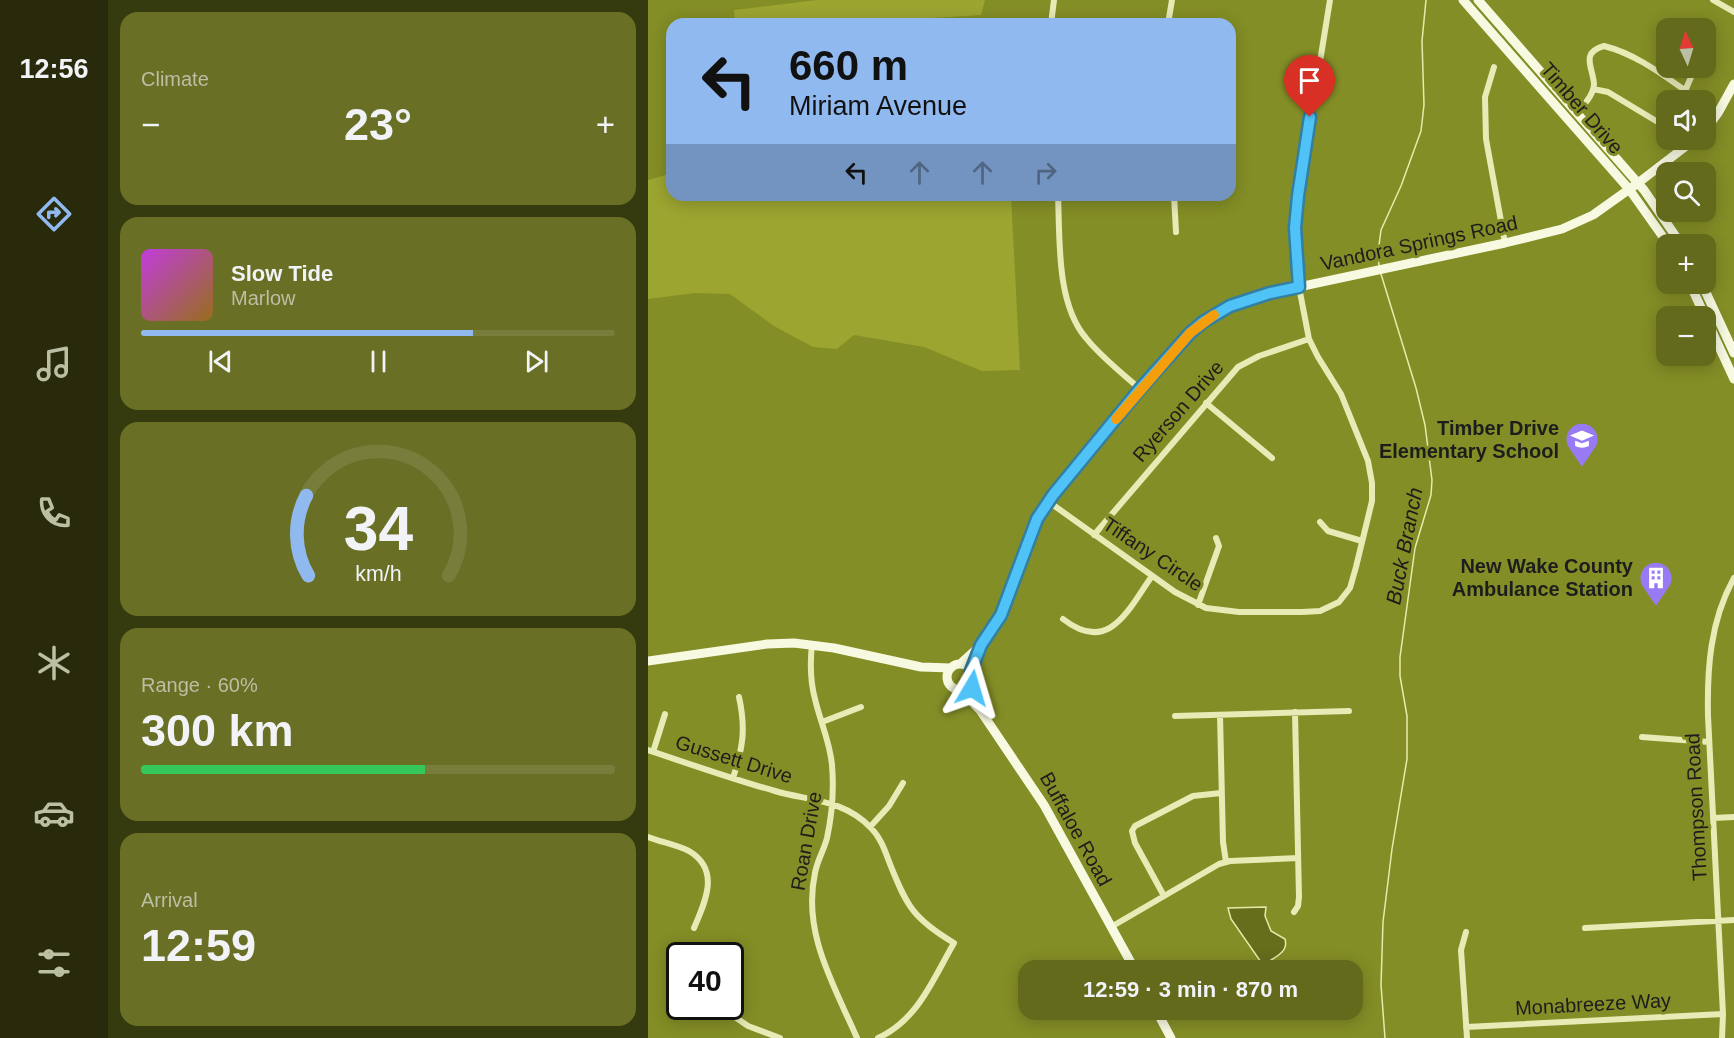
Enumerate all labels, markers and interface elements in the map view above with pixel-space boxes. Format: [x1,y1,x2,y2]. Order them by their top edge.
north arrow [1656,18,1716,78]
map controls [1656,18,1716,366]
icon: left [690,42,768,120]
text: 660 m [789,42,908,89]
text: 12:56 [19,54,89,84]
pin [1284,55,1335,117]
street label: Timber Drive [1536,58,1628,158]
icon: arrive [1293,64,1326,97]
text: Climate [141,68,209,90]
button: sound [1656,90,1716,150]
text: Miriam Avenue [789,91,967,121]
text: 23° [344,99,412,150]
text: − [141,106,160,143]
text: + [596,106,615,143]
icon: left [840,156,873,189]
icon: ahead [903,156,936,189]
icon: ahead [966,156,999,189]
icon: right [1029,156,1062,189]
button: search [1656,162,1716,222]
icon: directions [33,193,75,235]
street label: Vandora Springs Road [1318,211,1520,275]
button: + [1656,234,1716,294]
text: Slow Tide [231,261,333,286]
text: Marlow [231,287,295,309]
button: − [1656,306,1716,366]
icon: music [33,343,75,385]
icon: previous [204,345,237,378]
icon: pause [362,345,395,378]
icon: next [520,345,553,378]
street label: Ryerson Drive [1128,356,1228,466]
place label: Timber Drive Elementary School [1379,417,1559,462]
school or university icon: Timber Drive Elementary School [1564,421,1600,468]
water label: Buck Branch [1381,485,1427,607]
icon: phone [33,492,75,534]
text: 34 [343,494,413,563]
street label: Tiffany Circle [1099,513,1207,595]
place label: New Wake County Ambulance Station [1452,555,1634,600]
building icon: New Wake County Ambulance Station [1638,560,1674,607]
text: km/h [355,562,401,586]
icon: climate [33,642,75,684]
position arrow [940,656,1004,720]
text: Range · 60% [141,674,258,696]
text: 300 km [141,705,294,756]
street label: Gussett Drive [673,731,795,787]
street label: Thompson Road [1681,733,1711,881]
street label: Buffaloe Road [1036,768,1116,890]
street label: Roan Drive [786,790,826,892]
icon: car [33,792,75,834]
text: Arrival [141,889,198,911]
text: 12:59 [141,920,256,971]
icon: filters [33,942,75,984]
speed limit sign: 40 [666,942,744,1020]
text: 12:59 · 3 min · 870 m [1083,977,1298,1002]
street label: Monabreeze Way [1515,989,1671,1019]

